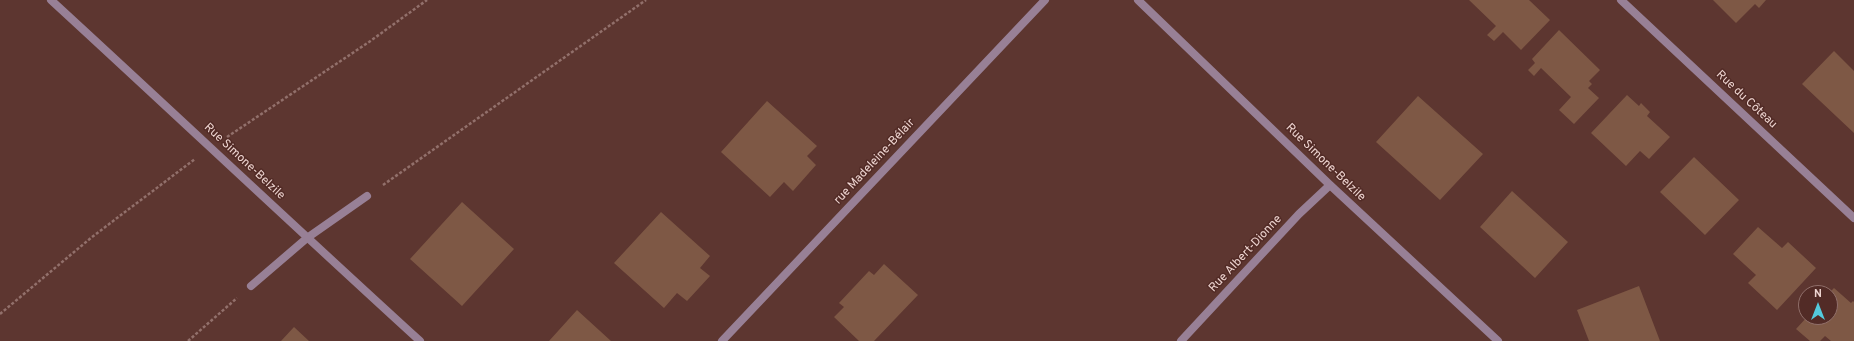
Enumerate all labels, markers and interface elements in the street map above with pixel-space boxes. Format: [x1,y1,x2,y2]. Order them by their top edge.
street label: Rue du Côteau [1712,68,1780,132]
street label: rue Madeleine-Bélair [832,116,918,208]
street label: Rue Simone-Belzile [201,121,287,203]
street label: Rue Simone-Belzile [1282,121,1368,205]
street label: Rue Albert-Dionne [1207,212,1285,296]
north arrow [1798,285,1838,325]
text: N [1814,287,1822,301]

